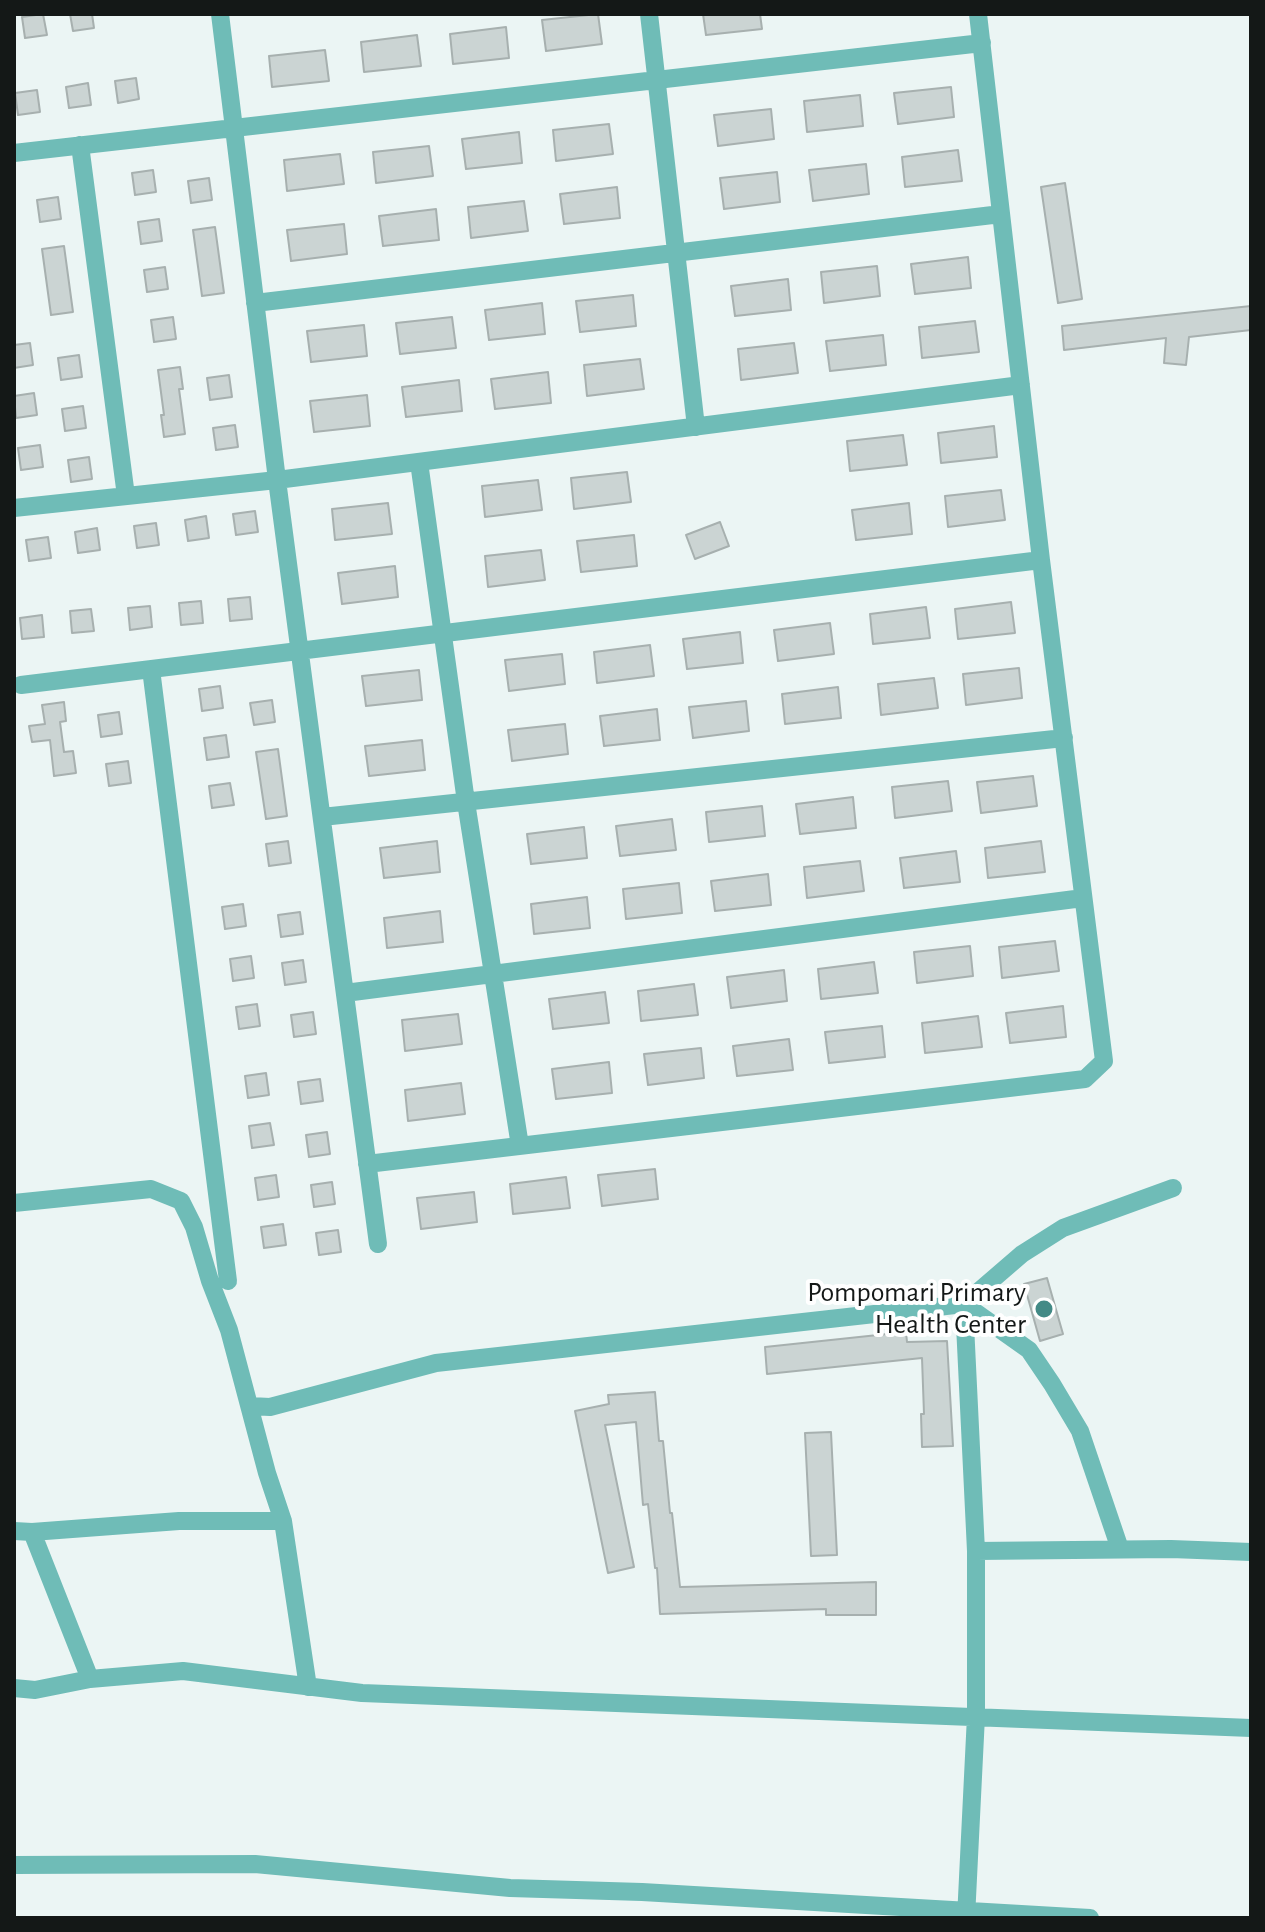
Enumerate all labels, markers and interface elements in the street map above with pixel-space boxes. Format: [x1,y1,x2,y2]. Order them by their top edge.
place label: Pompomari Primary Health Center [807,1276,1026,1342]
marker: Pompomari Primary Health Center [1033,1298,1055,1320]

